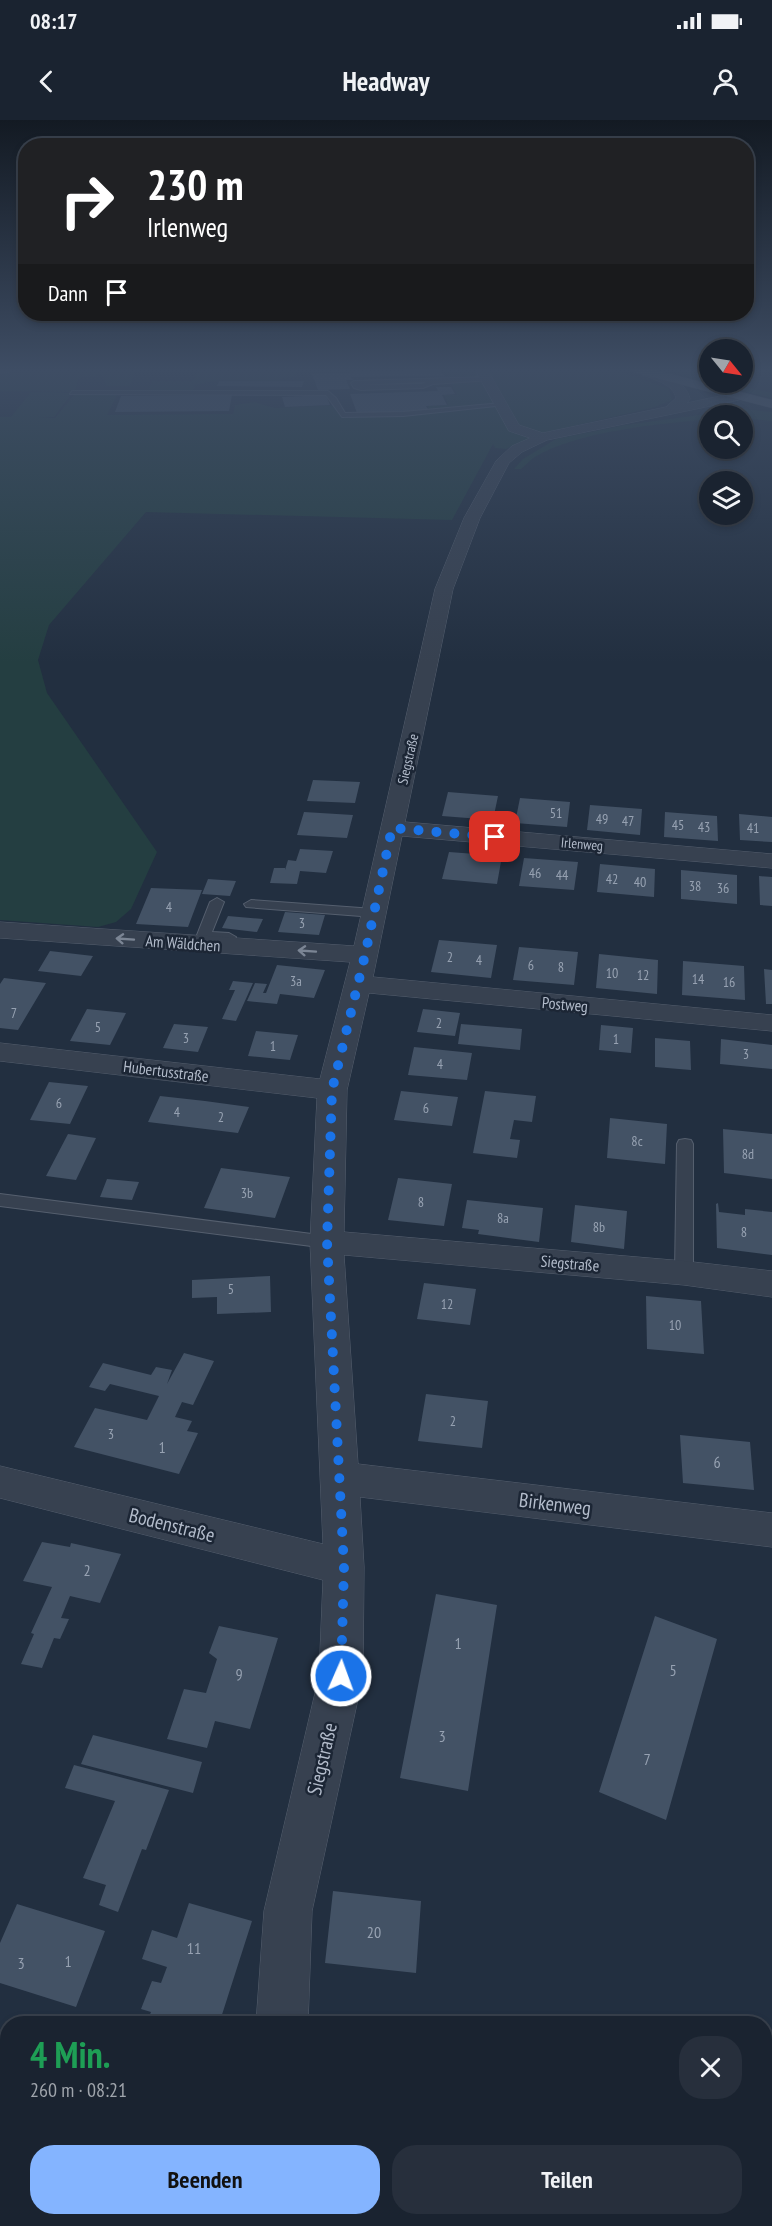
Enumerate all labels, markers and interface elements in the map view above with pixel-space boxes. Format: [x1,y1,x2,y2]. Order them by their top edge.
text: 08:17 [30,7,78,35]
text: Headway [342,64,430,98]
icon: back [30,65,63,98]
icon: person [709,65,742,98]
text: 230 m [147,157,244,212]
icon: right [48,162,126,240]
text: Irlenweg [147,210,228,244]
icon: arrive [100,276,133,309]
text: Dann [48,279,88,307]
north arrow [699,339,753,393]
map controls [699,339,753,525]
button: search [699,405,753,459]
button: layers [699,471,753,525]
street label: Siegstraße [393,732,423,786]
house number: 51 [550,804,562,822]
house number: 49 [596,810,608,828]
pin [469,811,520,862]
house number: 47 [622,812,634,830]
house number: 45 [672,816,684,834]
house number: 43 [698,818,710,836]
house number: 41 [747,819,759,837]
icon: arrive [478,820,511,853]
street label: Irlenweg [560,833,604,855]
house number: 46 [529,864,541,882]
house number: 44 [556,866,569,884]
house number: 42 [606,870,618,888]
house number: 40 [634,873,646,891]
house number: 38 [689,877,701,895]
house number: 36 [717,879,729,897]
house number: 4 [166,898,173,916]
house number: 3 [299,914,305,932]
street label: Am Wäldchen [145,930,221,956]
one-way arrow [115,933,135,944]
one-way arrow [297,945,317,956]
house number: 2 [447,948,453,966]
house number: 4 [476,951,483,969]
house number: 6 [528,956,534,974]
house number: 8 [558,958,564,976]
house number: 10 [606,964,618,982]
house number: 12 [637,966,649,984]
house number: 14 [692,970,705,988]
house number: 3a [290,972,302,990]
house number: 16 [723,973,735,991]
street label: Postweg [541,992,589,1016]
house number: 7 [11,1004,17,1022]
house number: 2 [436,1014,442,1032]
house number: 5 [95,1018,101,1036]
house number: 3 [183,1029,189,1047]
house number: 1 [613,1030,619,1048]
house number: 1 [270,1037,276,1055]
house number: 3 [743,1045,749,1063]
house number: 4 [437,1055,444,1073]
street label: Hubertusstraße [122,1056,210,1086]
house number: 6 [56,1094,62,1112]
house number: 6 [423,1099,429,1117]
house number: 4 [174,1103,181,1121]
house number: 2 [218,1108,224,1126]
house number: 8c [631,1132,643,1150]
house number: 8d [742,1145,754,1163]
house number: 3b [241,1184,253,1202]
house number: 8 [418,1193,424,1211]
house number: 8a [497,1209,509,1227]
house number: 8b [593,1218,605,1236]
house number: 8 [741,1223,747,1241]
street label: Siegstraße [540,1250,600,1276]
house number: 5 [228,1280,234,1298]
house number: 12 [441,1295,453,1313]
house number: 10 [669,1316,681,1334]
house number: 2 [450,1412,456,1430]
house number: 3 [108,1425,114,1443]
house number: 1 [158,1437,166,1457]
house number: 6 [713,1452,721,1472]
street label: Birkenweg [518,1487,592,1521]
street label: Bodenstraße [126,1502,218,1548]
house number: 2 [83,1560,91,1580]
house number: 1 [454,1633,462,1653]
position arrow [309,1644,373,1708]
house number: 5 [669,1660,677,1680]
house number: 9 [235,1664,243,1684]
street label: Siegstraße [301,1720,343,1798]
house number: 3 [438,1726,446,1746]
house number: 7 [643,1749,651,1769]
house number: 20 [367,1922,381,1942]
house number: 11 [187,1938,201,1958]
house number: 1 [64,1951,72,1971]
house number: 3 [17,1953,25,1973]
text: 4 Min. [30,2031,110,2078]
button: close [679,2036,742,2099]
text: 260 m · 08:21 [30,2077,127,2103]
button: Beenden [30,2145,380,2214]
button: Teilen [392,2145,742,2214]

